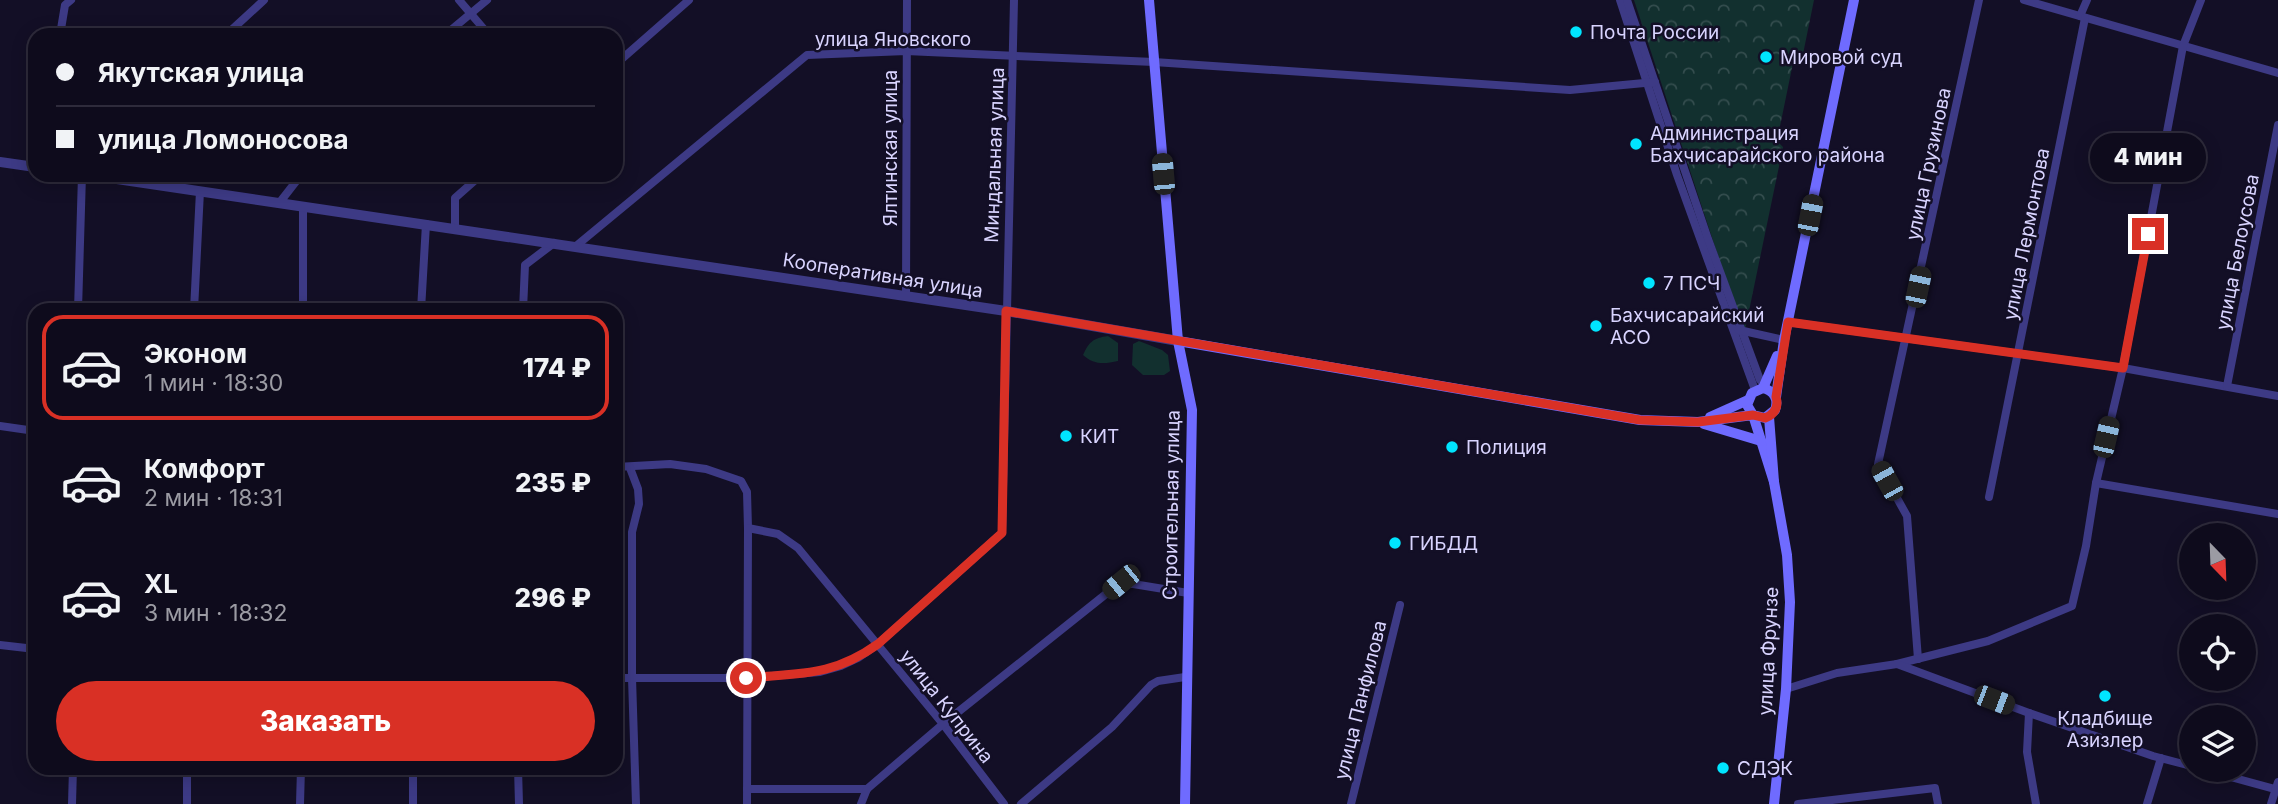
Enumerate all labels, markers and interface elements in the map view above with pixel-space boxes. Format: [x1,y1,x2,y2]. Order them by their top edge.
place label: Почта России [1590,21,1719,44]
marker: Почта России [1568,24,1584,40]
street label: улица Яновского [815,28,971,51]
place label: Мировой суд [1780,46,1902,69]
marker: Мировой суд [1758,49,1774,65]
text: Якутская улица [98,57,304,88]
street label: Миндальная улица [980,67,1009,243]
street label: Ялтинская улица [879,70,902,226]
street label: улица Грузинова [1901,86,1956,243]
place label: Администрация Бахчисарайского района [1650,122,1885,167]
text: улица Ломоносова [98,124,349,155]
callout: 4 мин [2090,132,2206,182]
marker: Администрация Бахчисарайского района [1628,136,1644,152]
text: 4 мин [2113,143,2183,171]
street label: улица Лермонтова [1999,146,2054,322]
car [1151,152,1176,196]
street label: улица Белоусова [2211,172,2264,332]
car [1796,192,1825,238]
route end [2132,218,2164,250]
street label: Кооперативная улица [781,248,985,303]
car [1904,264,1933,310]
place label: 7 ПСЧ [1663,272,1720,295]
marker: 7 ПСЧ [1641,275,1657,291]
place label: Бахчисарайский АСО [1610,304,1765,349]
marker: Бахчисарайский АСО [1588,318,1604,334]
icon: car [60,336,123,399]
text: Эконом [144,338,247,369]
text: 174 ₽ [522,352,591,383]
text: 1 мин · 18:30 [144,369,283,397]
street label: Строительная улица [1158,410,1185,600]
car [2092,414,2121,460]
place label: КИТ [1080,425,1119,448]
marker: КИТ [1058,428,1074,444]
place label: Полиция [1466,436,1547,459]
marker: Полиция [1444,439,1460,455]
icon: car [60,451,123,514]
text: Комфорт [144,453,265,484]
car [1868,458,1907,504]
text: 235 ₽ [515,467,591,498]
text: 2 мин · 18:31 [144,484,283,512]
north arrow [2179,523,2256,600]
map controls [2179,523,2256,782]
place label: ГИБДД [1409,532,1478,555]
marker: ГИБДД [1387,535,1403,551]
car [1099,561,1144,603]
icon: car [60,566,123,629]
text: XL [144,568,178,599]
text: 296 ₽ [515,582,591,613]
street label: улица Фрунзе [1754,586,1783,716]
text: 3 мин · 18:32 [144,599,288,627]
button: locate [2179,614,2256,691]
street label: улица Панфилова [1330,618,1391,782]
street label: улица Куприна [895,645,998,768]
route start [730,662,762,694]
button: Заказать [56,681,595,761]
car [1971,683,2018,717]
marker: Кладбище Азизлер [2097,688,2113,704]
button: layers [2179,705,2256,782]
place label: Кладбище Азизлер [2057,707,2153,752]
place label: СДЭК [1737,757,1793,780]
marker: СДЭК [1715,760,1731,776]

